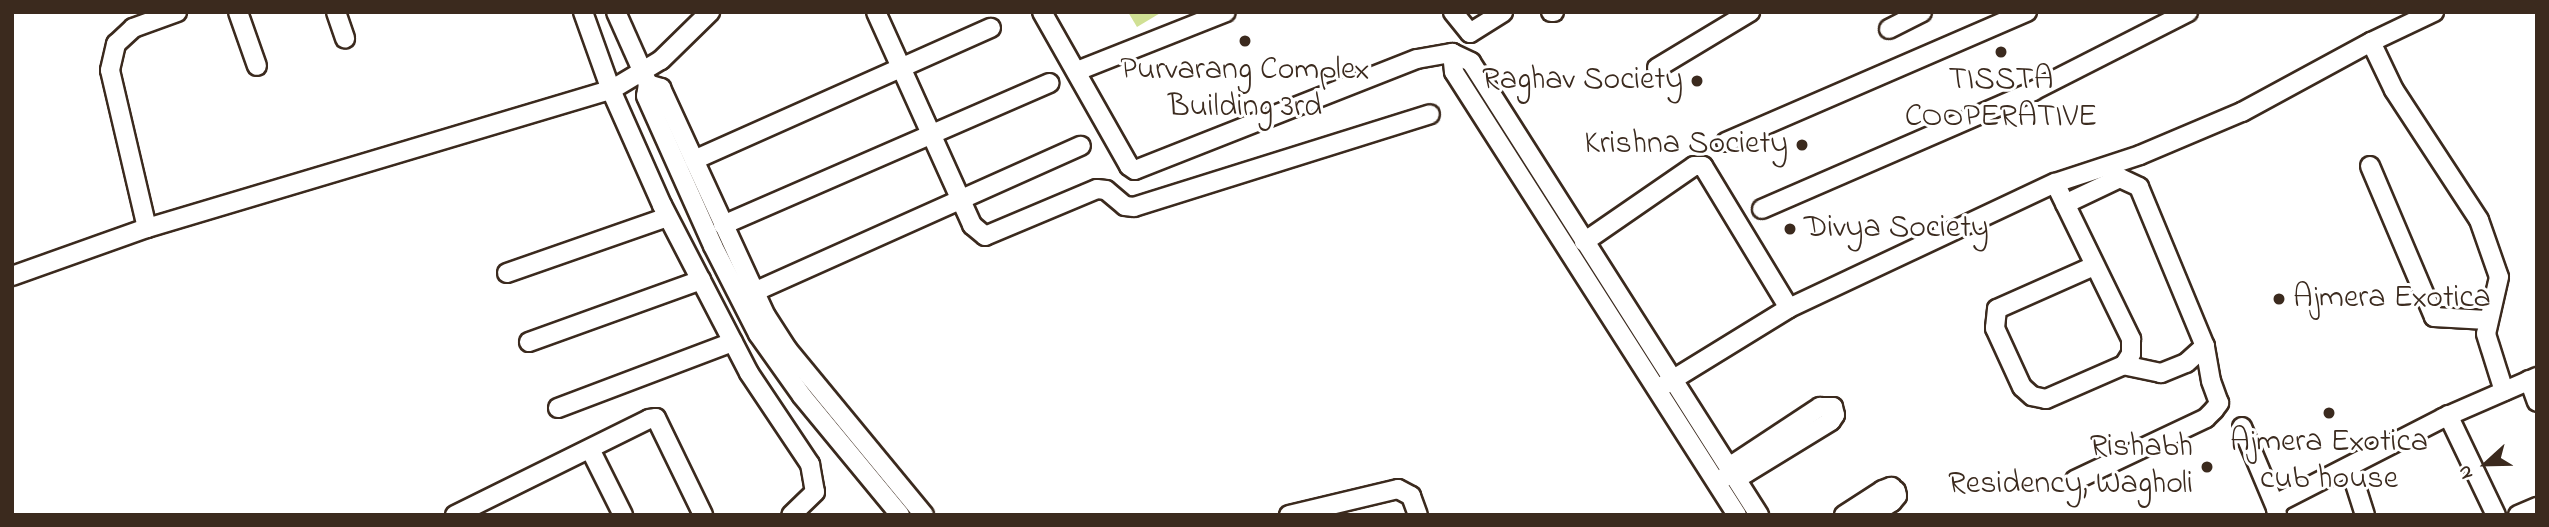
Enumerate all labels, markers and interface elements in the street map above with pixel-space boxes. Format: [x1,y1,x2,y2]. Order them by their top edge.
marker: Purvarang Complex Building 3rd [1237,33,1253,49]
marker: TISSTA COOPERATIVE [1993,44,2009,60]
place label: Purvarang Complex Building 3rd [1120,53,1370,128]
place label: Raghav Society [1482,62,1683,100]
place label: TISSTA COOPERATIVE [1905,63,2097,138]
marker: Raghav Society [1689,73,1705,89]
place label: Krishna Society [1584,126,1788,164]
marker: Krishna Society [1794,137,1810,153]
place label: Divya Society [1804,210,1989,248]
marker: Divya Society [1782,221,1798,237]
place label: Ajmera Exotica [2293,280,2491,318]
marker: Ajmera Exotica [2271,291,2287,307]
marker: Ajmera Exotica cub house [2321,405,2337,421]
place label: Ajmera Exotica cub house [2230,425,2428,500]
north arrow [2451,429,2521,499]
place label: Rishabh Residency, Wagholi [1948,430,2193,505]
marker: Rishabh Residency, Wagholi [2199,459,2215,475]
text: N [2451,461,2481,483]

